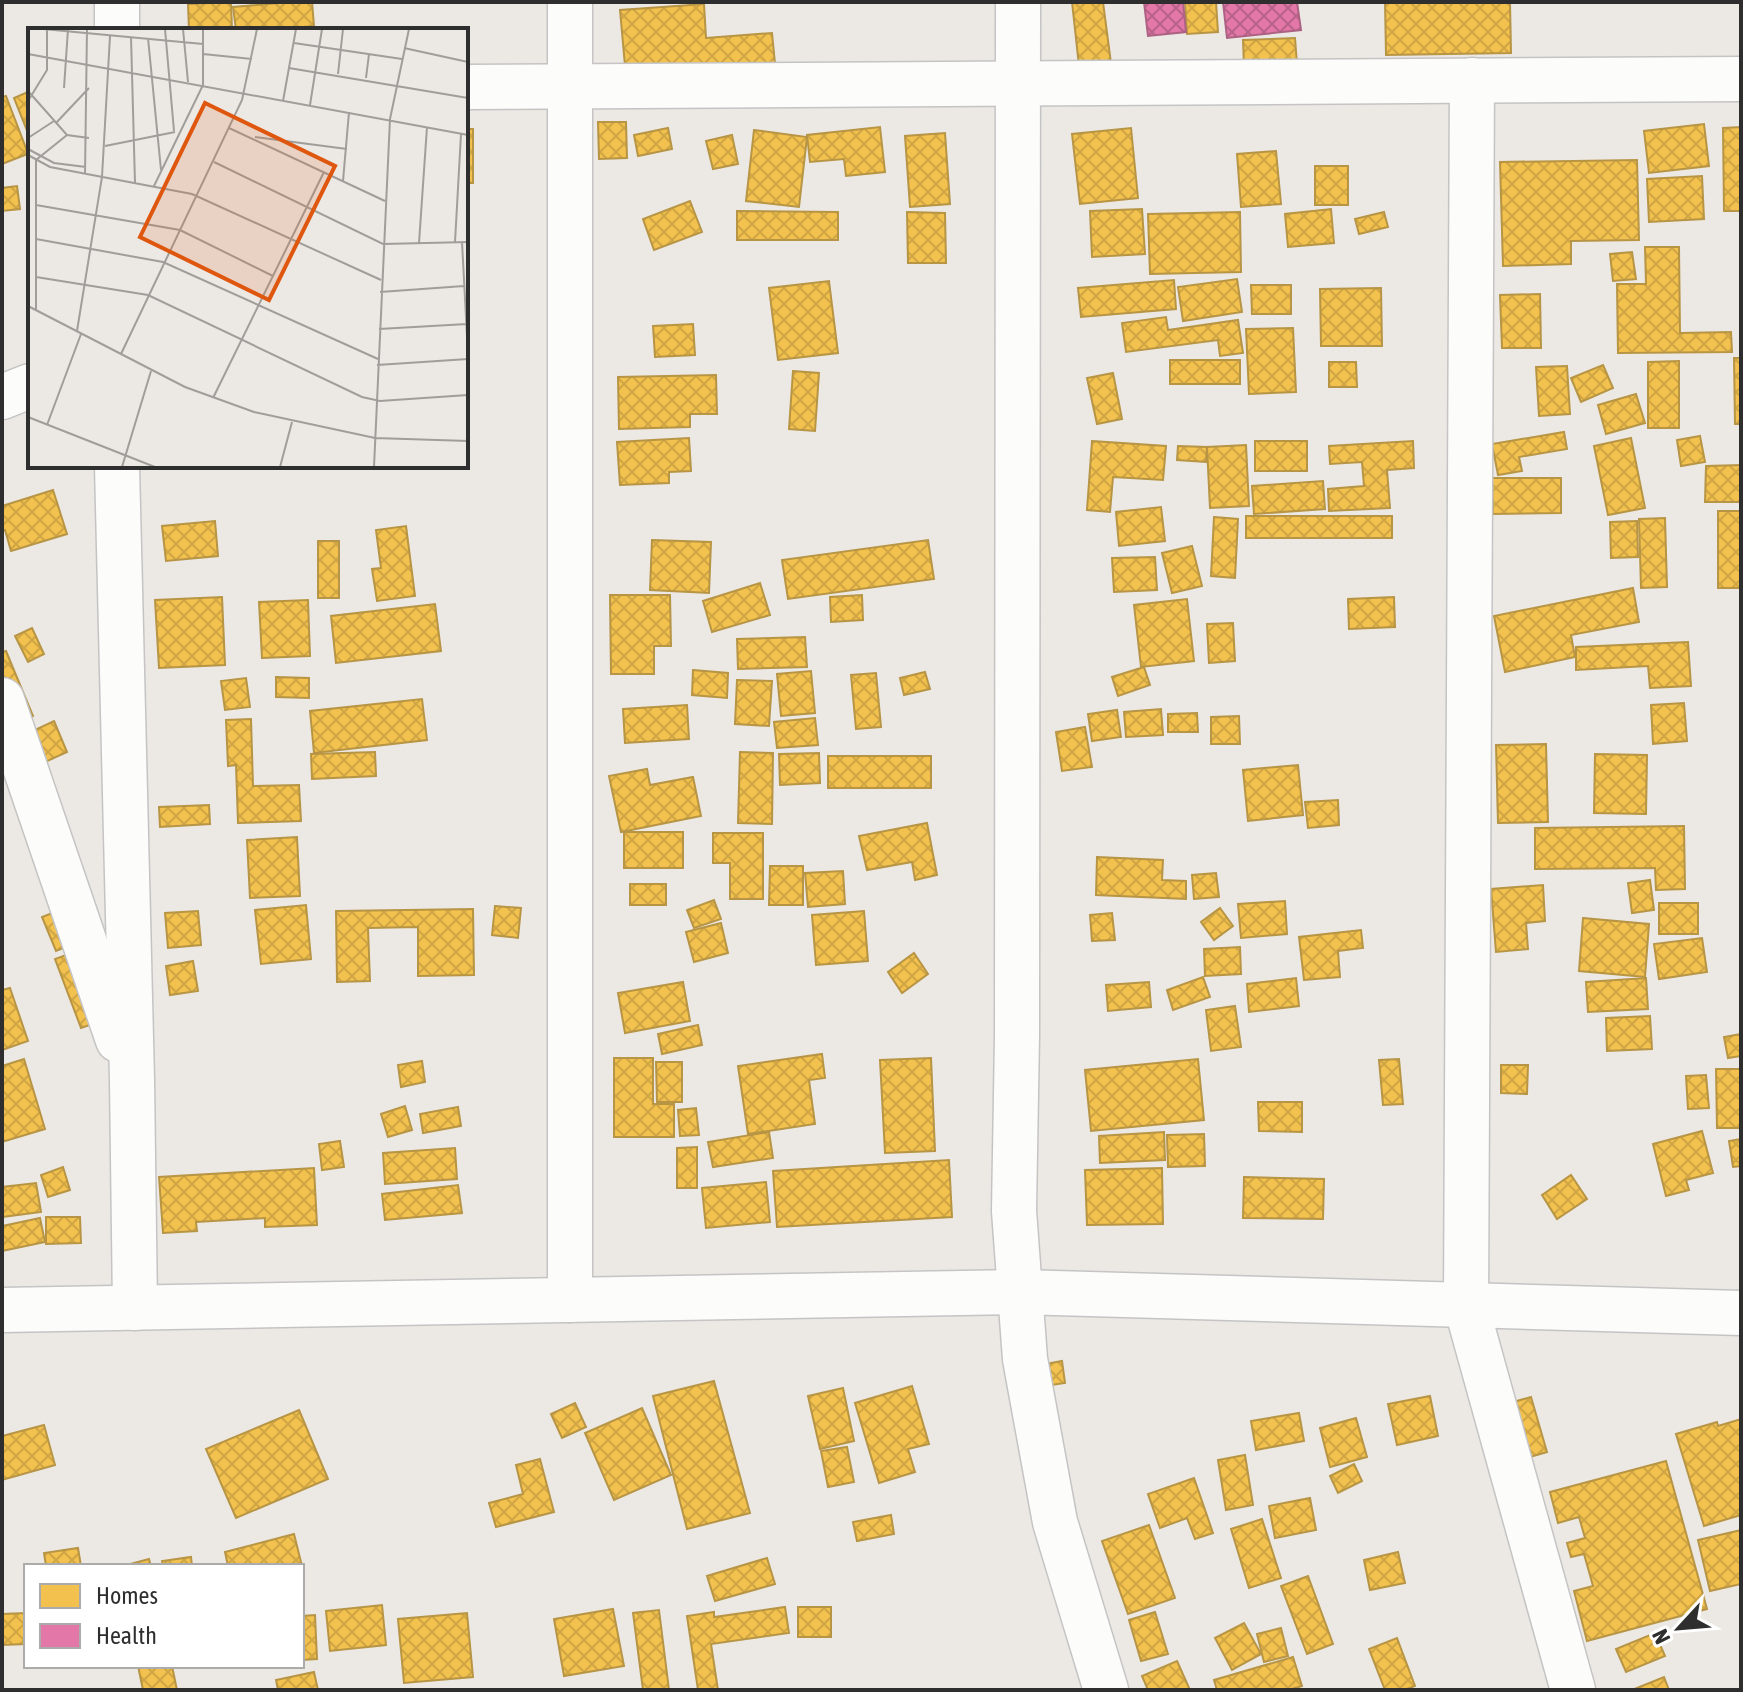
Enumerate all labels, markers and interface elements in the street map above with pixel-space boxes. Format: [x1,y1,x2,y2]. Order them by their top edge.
inset map [28,28,468,468]
legend [24,1564,304,1668]
text: Homes [96,1582,158,1609]
north arrow [1639,1588,1719,1668]
text: Health [96,1622,157,1649]
text: N [1646,1625,1676,1648]

